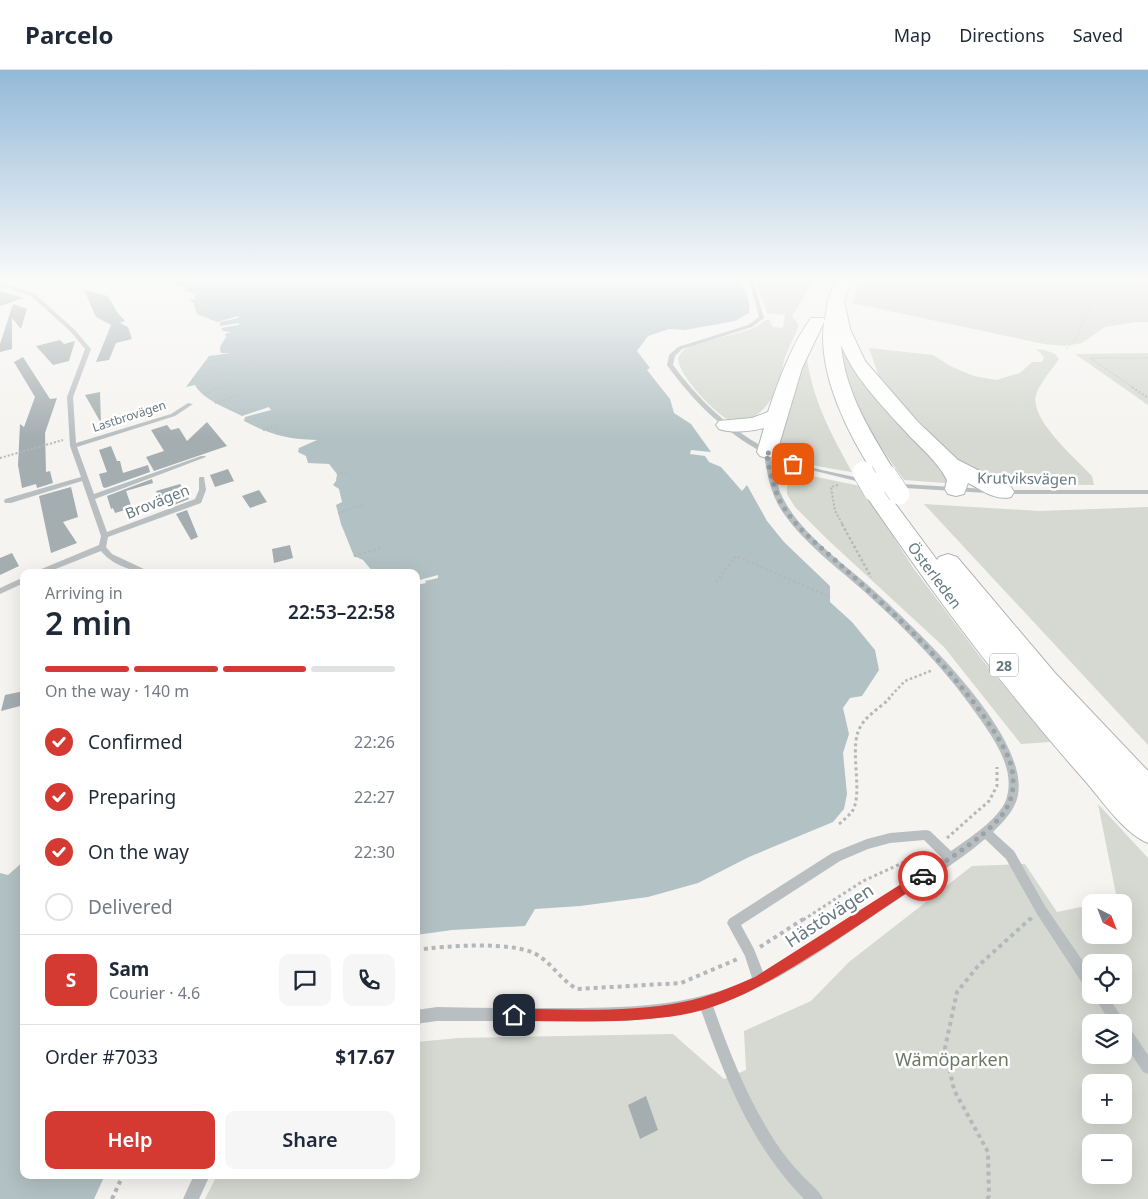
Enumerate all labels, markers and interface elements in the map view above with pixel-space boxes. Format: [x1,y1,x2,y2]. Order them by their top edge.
text: Parcelo [25,18,113,51]
text: Map [894,23,931,47]
text: Directions [959,23,1045,47]
text: Saved [1073,23,1123,47]
street label: Lastbrovägen [90,396,168,436]
pin [772,443,814,485]
icon: bag [779,450,807,478]
street label: Krutviksvägen [977,467,1077,489]
street label: Brovägen [122,479,192,523]
street label: Österleden [903,538,967,612]
text: Arriving in [45,582,123,604]
text: 22:53–22:58 [288,599,395,625]
text: 2 min [45,601,132,644]
road number: 28 [990,654,1018,676]
text: On the way · 140 m [45,680,189,702]
icon: check [45,728,73,756]
text: Confirmed [88,729,183,755]
text: 22:26 [354,731,395,753]
icon: check [45,783,73,811]
text: Preparing [88,784,176,810]
text: 22:27 [354,786,395,808]
icon: check [45,838,73,866]
text: On the way [88,839,189,865]
text: 22:30 [354,841,395,863]
courier [898,851,948,901]
icon: car [909,862,937,890]
street label: Hästövägen [780,878,878,952]
text: Delivered [88,894,173,920]
north arrow [1082,894,1132,944]
map controls [1082,894,1132,1184]
button: chat [279,954,331,1006]
button: phone [343,954,395,1006]
button: locate [1082,954,1132,1004]
text: Sam [109,956,149,982]
text: S [66,967,76,993]
text: Courier · 4.6 [109,982,200,1004]
pin [493,994,535,1036]
icon: home [500,1001,528,1029]
button: layers [1082,1014,1132,1064]
text: Order #7033 [45,1044,158,1070]
text: $17.67 [335,1044,395,1070]
park label: Wämöparken [895,1047,1009,1071]
button: + [1082,1074,1132,1124]
button: Help [45,1111,215,1169]
button: Share [225,1111,395,1169]
button: − [1082,1134,1132,1184]

